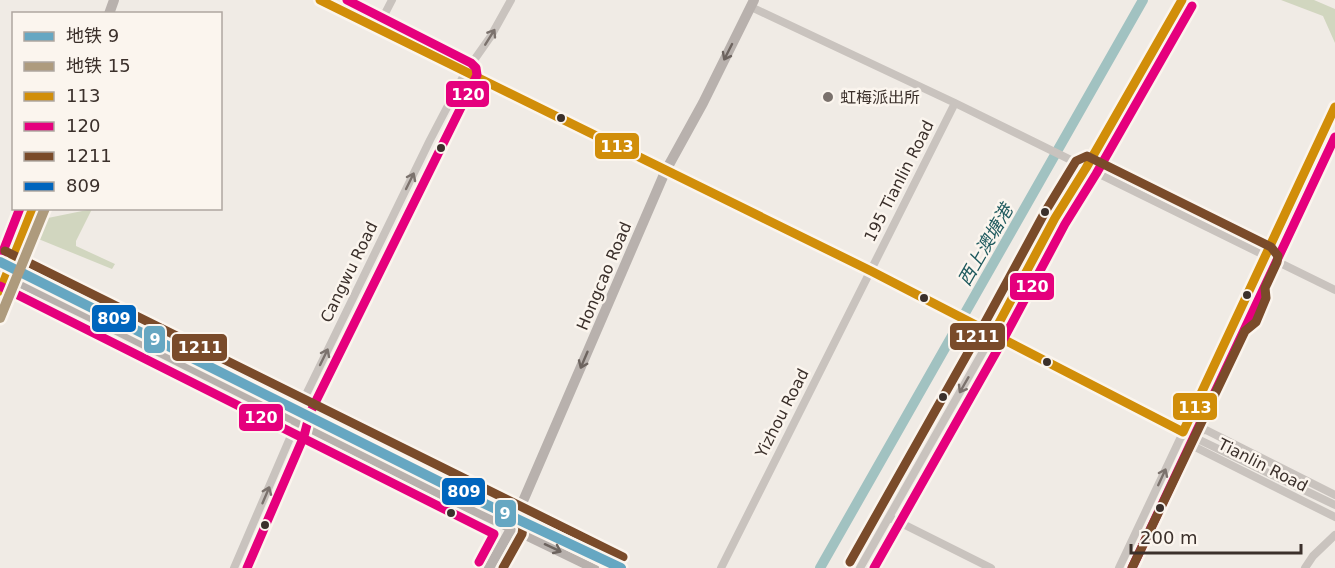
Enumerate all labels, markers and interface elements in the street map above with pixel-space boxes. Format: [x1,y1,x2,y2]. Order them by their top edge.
legend [12,12,222,210]
text: 地铁 9 [66,25,119,46]
one-way arrow [483,29,496,46]
one-way arrow [722,43,733,61]
text: 地铁 15 [66,55,131,76]
line badge: 120 [445,80,490,108]
text: 113 [66,85,100,106]
text: 120 [451,85,485,104]
place label: 虹梅派出所 [840,88,920,107]
marker: 虹梅派出所 [821,90,835,104]
unlabelled marker [555,112,567,124]
text: 120 [66,115,100,136]
street label: 195 Tianlin Road [860,117,938,245]
line badge: 113 [594,132,640,160]
text: 113 [600,137,634,156]
unlabelled marker [435,142,447,154]
text: 1211 [66,145,112,166]
one-way arrow [404,173,416,191]
text: 809 [66,175,100,196]
water label: 西上澳塘港 [953,198,1018,289]
unlabelled marker [1039,206,1051,218]
street label: Cangwu Road [316,219,382,325]
street label: Hongcao Road [573,219,635,333]
line badge: 120 [1009,272,1055,301]
text: 120 [1015,277,1049,296]
unlabelled marker [1241,289,1253,301]
unlabelled marker [918,292,930,304]
line badge: 809 [91,304,137,333]
text: 809 [97,309,131,328]
line badge: 1211 [949,322,1006,351]
line badge: 9 [143,325,166,354]
text: 1211 [955,327,999,346]
text: 9 [149,330,161,349]
line badge: 1211 [171,333,228,362]
text: 1211 [178,338,222,357]
one-way arrow [319,348,331,366]
one-way arrow [578,351,589,369]
unlabelled marker [1041,356,1053,368]
street label: Yizhou Road [751,365,813,462]
one-way arrow [958,376,970,393]
unlabelled marker [937,391,949,403]
line badge: 113 [1172,392,1218,421]
text: 113 [1178,398,1212,417]
line badge: 120 [238,403,284,432]
text: 120 [244,408,278,427]
street label: Tianlin Road [1214,434,1311,496]
one-way arrow [1157,469,1169,487]
line badge: 809 [441,477,486,506]
text: 809 [447,482,481,501]
one-way arrow [261,486,272,505]
line badge: 9 [494,499,517,528]
unlabelled marker [1154,502,1166,514]
text: 9 [499,504,511,523]
unlabelled marker [445,507,457,519]
scale bar [1131,517,1300,555]
unlabelled marker [259,519,271,531]
text: 200 m [1140,527,1198,548]
one-way arrow [543,543,561,555]

